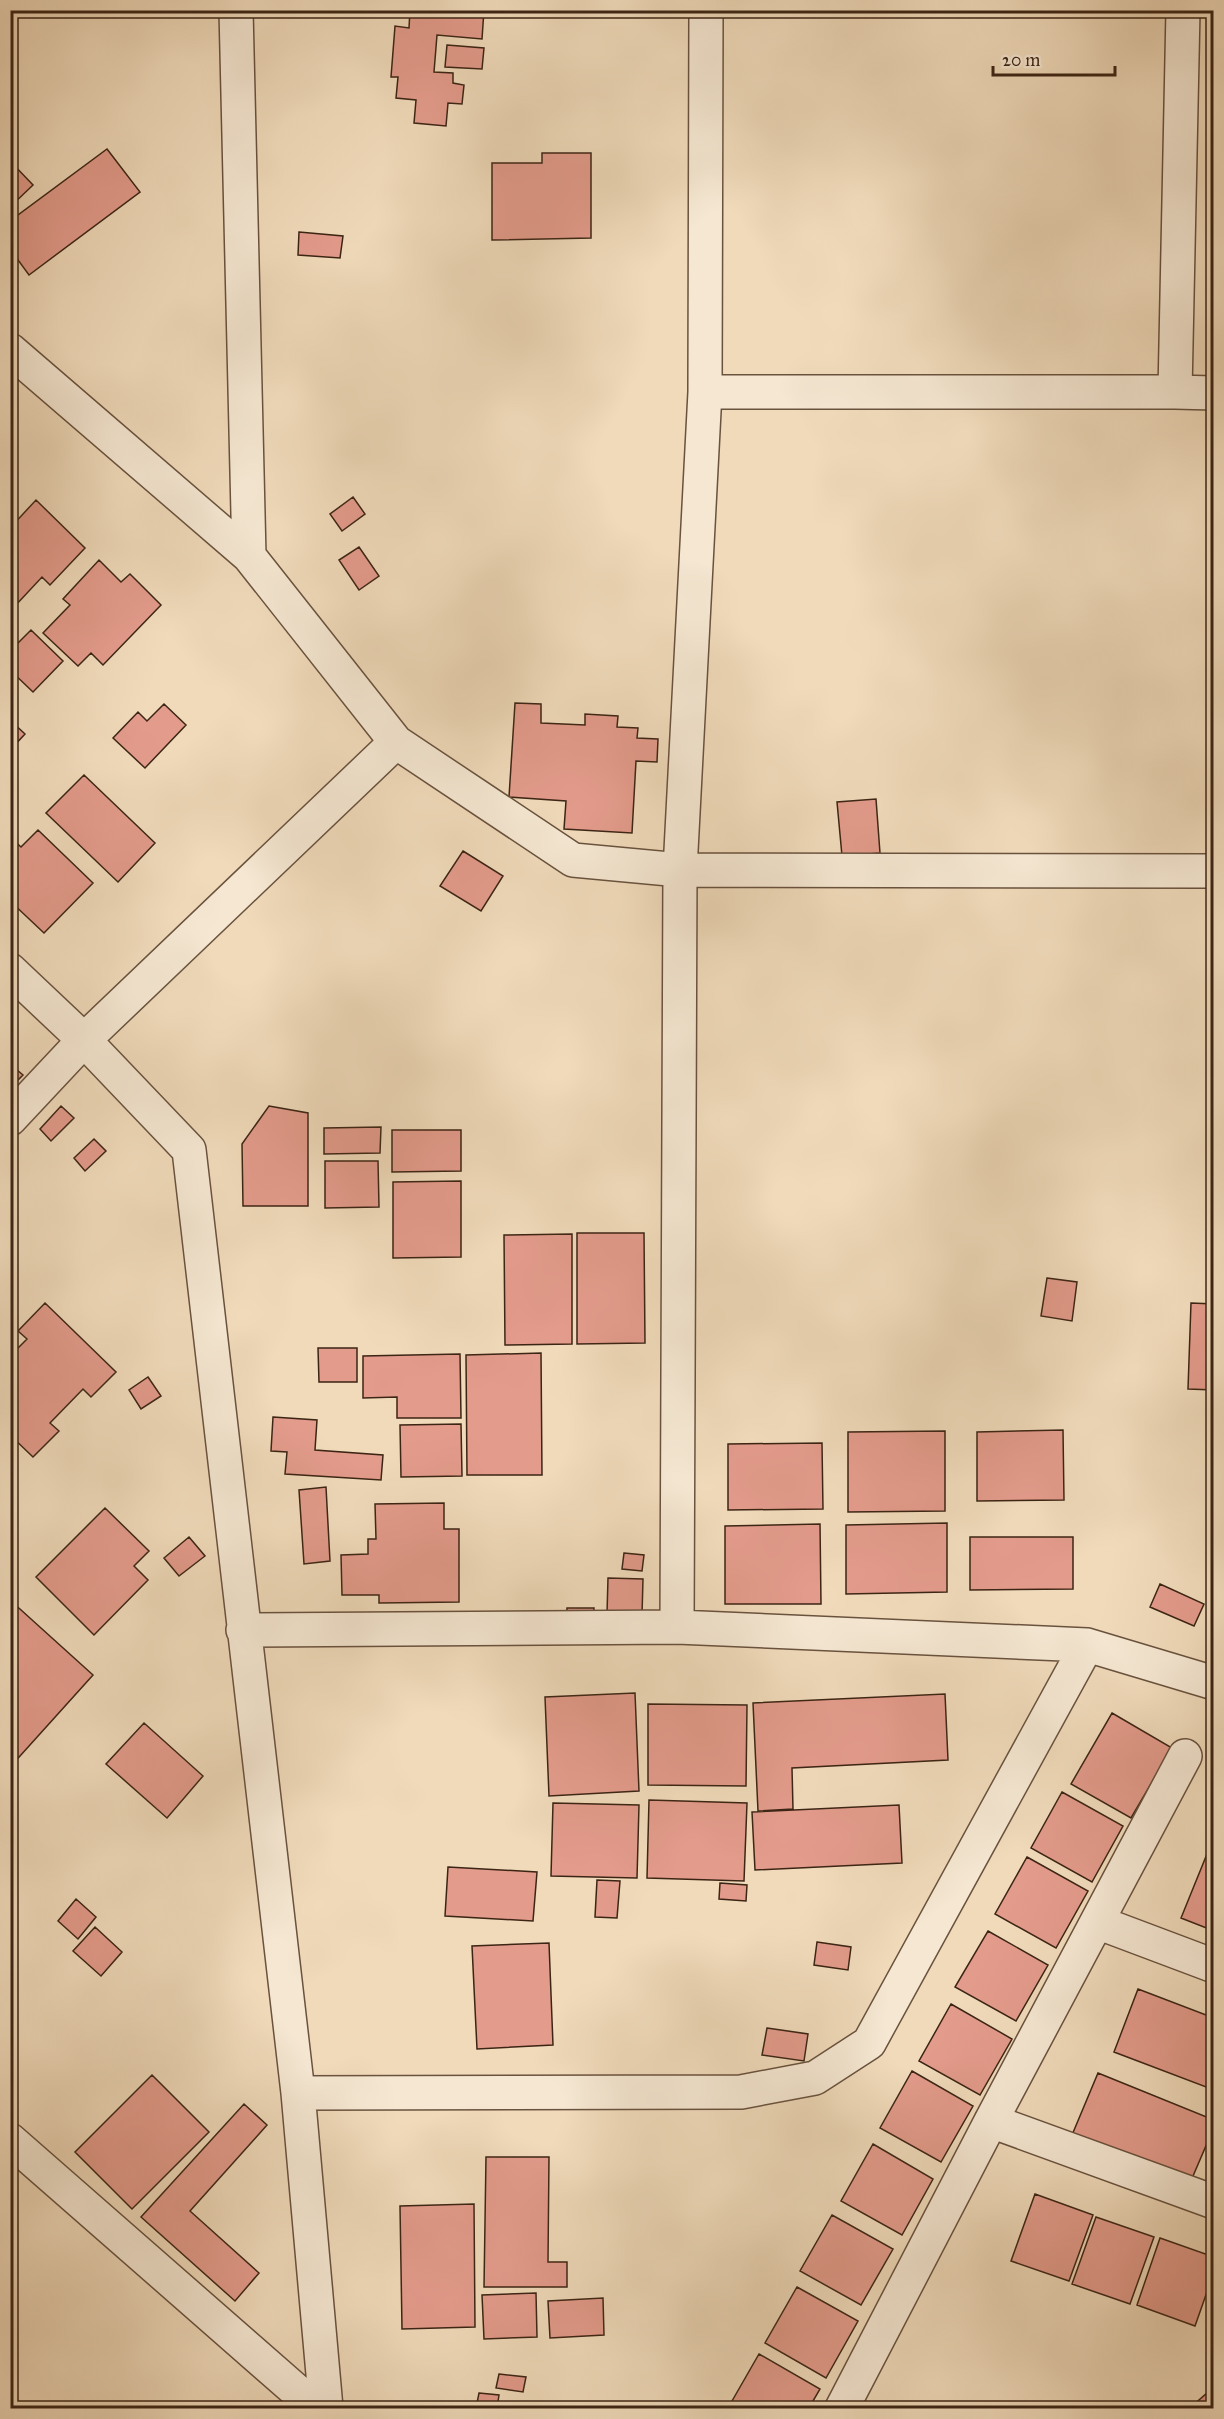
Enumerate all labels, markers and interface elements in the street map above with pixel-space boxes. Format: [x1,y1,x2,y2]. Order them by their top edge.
scale bar [993,39,1114,77]
text: 20 m [1002,49,1040,71]

